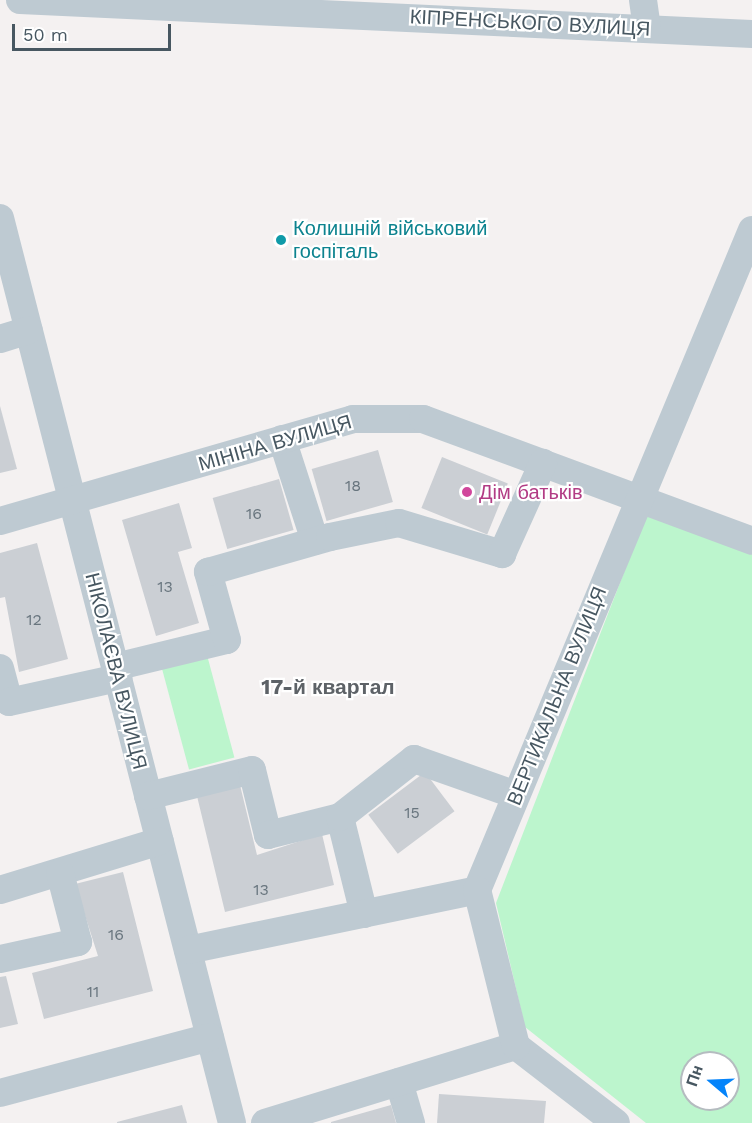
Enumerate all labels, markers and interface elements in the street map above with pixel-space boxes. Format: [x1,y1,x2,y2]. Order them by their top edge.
street label: КІПРЕНСЬКОГО ВУЛИЦЯ [409,5,651,41]
scale bar [15,12,174,50]
text: 50 m [23,24,68,45]
place label: Колишній військовий госпіталь [293,216,487,263]
marker: Колишній військовий госпіталь [274,233,288,247]
street label: МІНІНА ВУЛИЦЯ [196,410,354,476]
house number: 18 [345,476,361,496]
place label: Дім батьків [479,480,583,504]
marker: Дім батьків [460,485,474,499]
house number: 16 [246,504,262,524]
street label: НІКОЛАЄВА ВУЛИЦЯ [80,570,152,772]
house number: 13 [157,577,173,597]
street label: ВЕРТИКАЛЬНА ВУЛИЦЯ [502,583,612,809]
house number: 12 [26,610,42,630]
district label: 17-й квартал [261,674,395,700]
house number: 15 [404,803,420,823]
house number: 13 [253,880,269,900]
house number: 16 [108,925,124,945]
house number: 11 [87,982,99,1002]
north arrow [680,1051,740,1111]
text: Пн [682,1063,707,1089]

